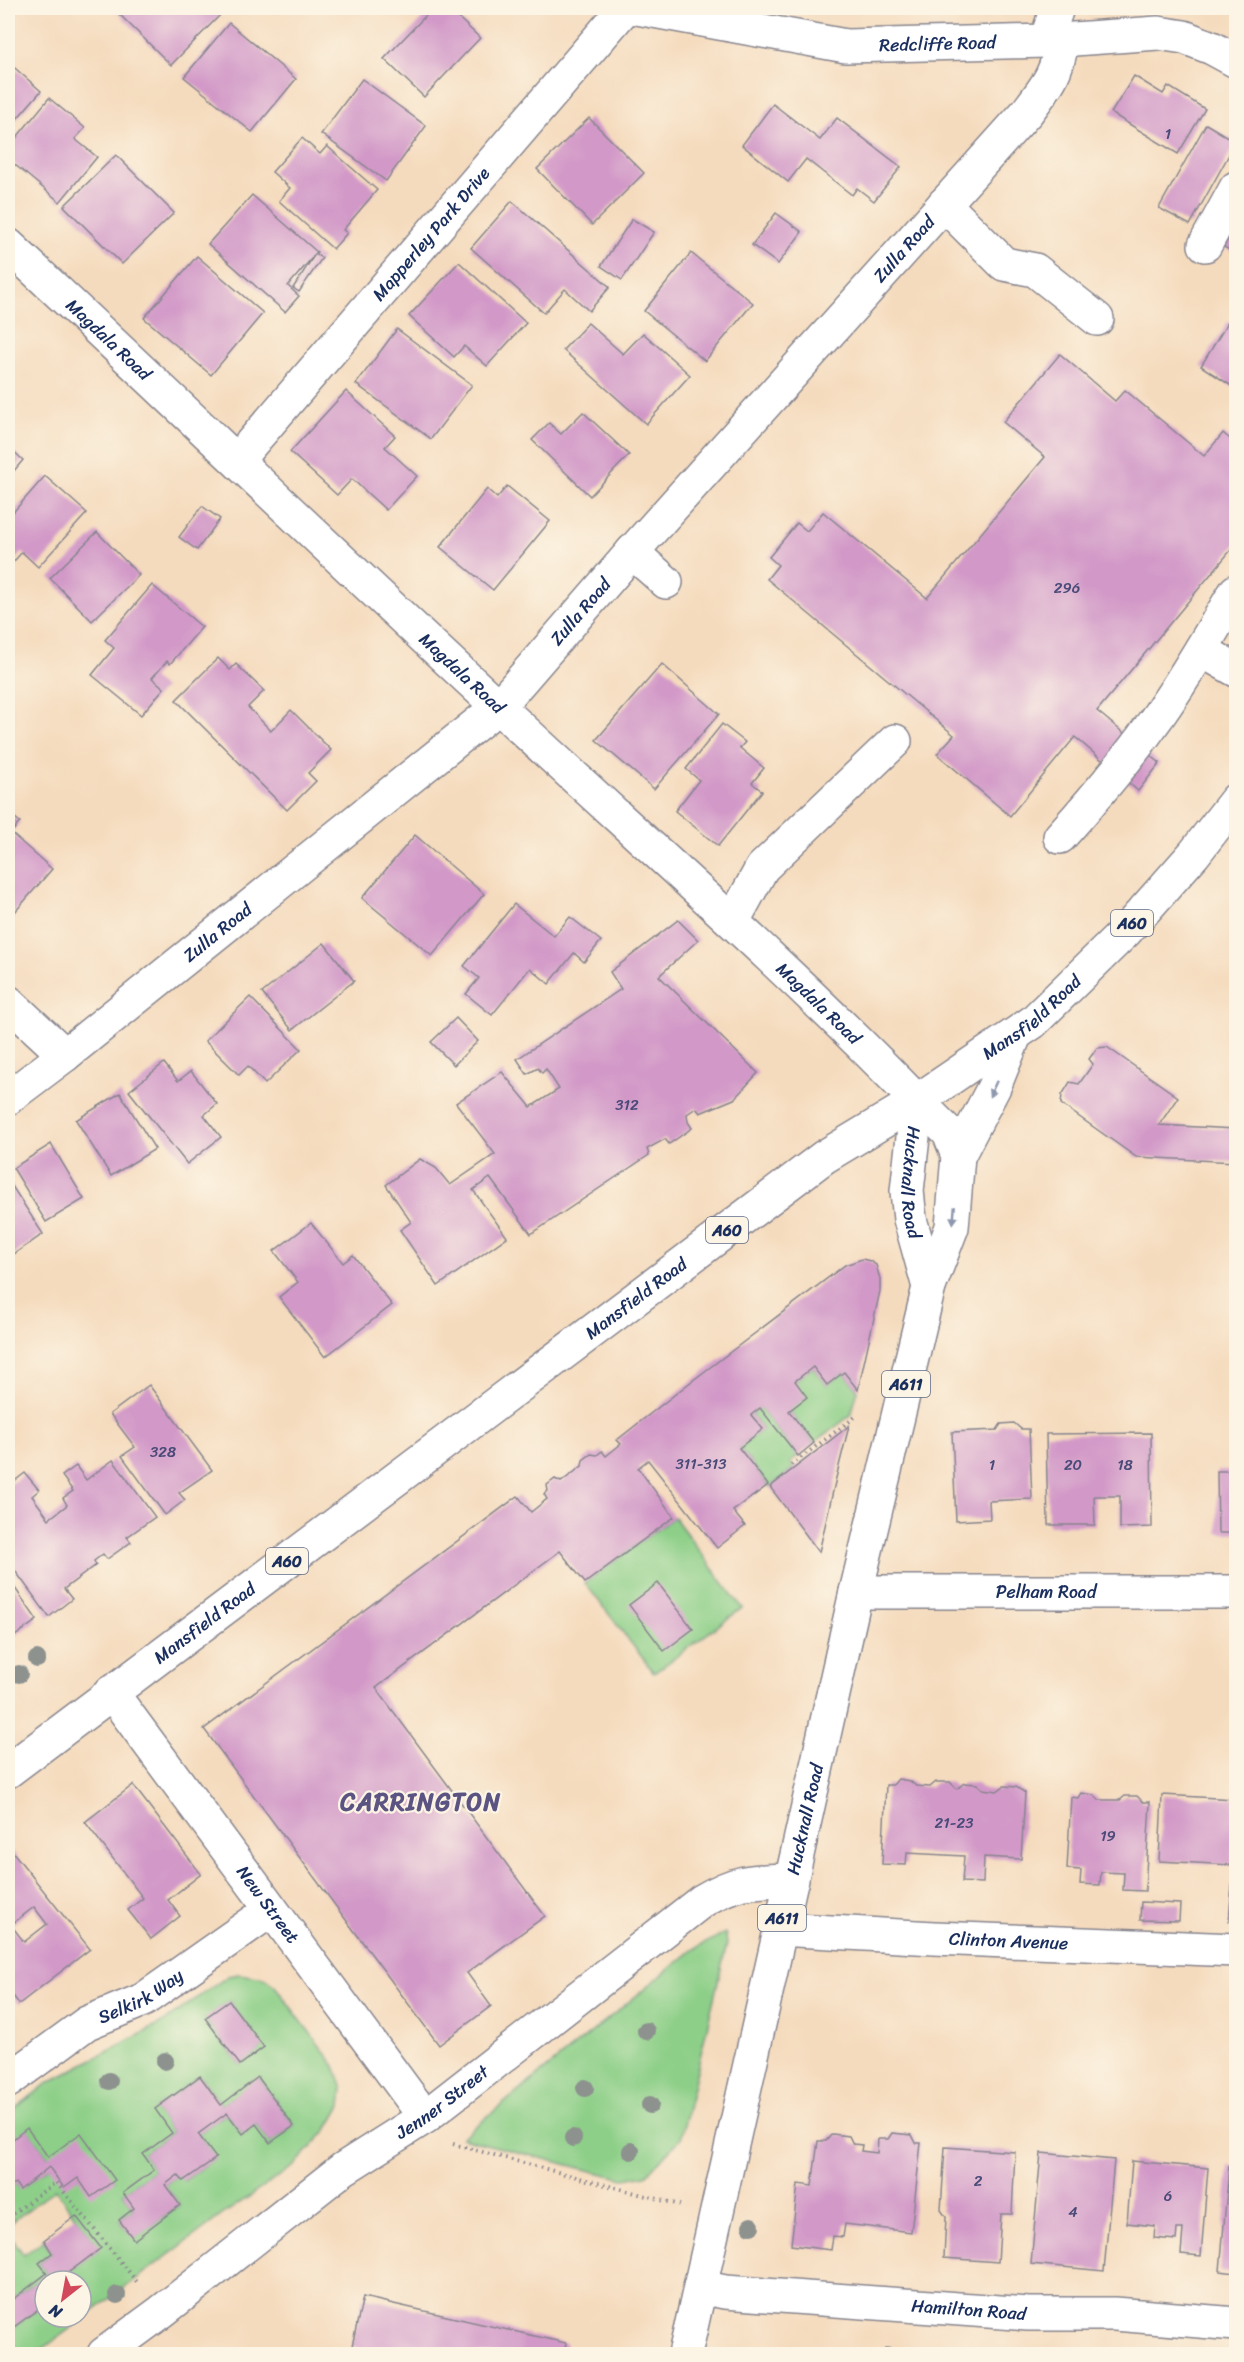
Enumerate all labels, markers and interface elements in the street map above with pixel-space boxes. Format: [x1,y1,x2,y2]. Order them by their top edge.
street label: Redcliffe Road [879,26,998,61]
house number: 1 [1165,121,1171,147]
street label: Mapperley Park Drive [364,159,499,308]
street label: Zulla Road [865,207,944,290]
street label: Magdala Road [58,290,160,390]
street label: Zulla Road [542,569,620,653]
house number: 296 [1054,575,1080,601]
street label: Magdala Road [411,624,514,723]
street label: Zulla Road [176,893,261,971]
road number: A60 [1111,910,1153,936]
street label: Magdala Road [768,954,870,1054]
street label: Mansfield Road [975,966,1090,1069]
one-way arrow [988,1081,997,1098]
house number: 312 [615,1092,639,1118]
street label: Hucknall Road [891,1124,931,1244]
one-way arrow [949,1205,959,1224]
road number: A60 [706,1217,748,1243]
street label: Mansfield Road [578,1248,696,1348]
road number: A611 [882,1371,930,1397]
house number: 328 [150,1439,176,1465]
house number: 311-313 [676,1451,726,1477]
house number: 1 [989,1452,995,1478]
house number: 20 [1064,1452,1082,1478]
house number: 18 [1117,1452,1133,1478]
road number: A60 [266,1548,308,1574]
street label: Mansfield Road [146,1573,264,1673]
street label: Pelham Road [996,1576,1098,1608]
street label: Hucknall Road [777,1759,833,1878]
district label: CARRINGTON [339,1781,502,1823]
house number: 21-23 [935,1810,973,1836]
house number: 19 [1100,1823,1116,1849]
street label: New Street [228,1858,308,1951]
road number: A611 [758,1905,806,1931]
street label: Clinton Avenue [948,1923,1069,1959]
street label: Selkirk Way [93,1960,191,2033]
street label: Jenner Street [388,2056,497,2148]
house number: 2 [974,2168,983,2194]
house number: 6 [1164,2183,1172,2209]
house number: 4 [1068,2199,1078,2225]
north arrow [33,2269,93,2329]
street label: Hamilton Road [910,2290,1029,2330]
text: N [43,2296,69,2327]

